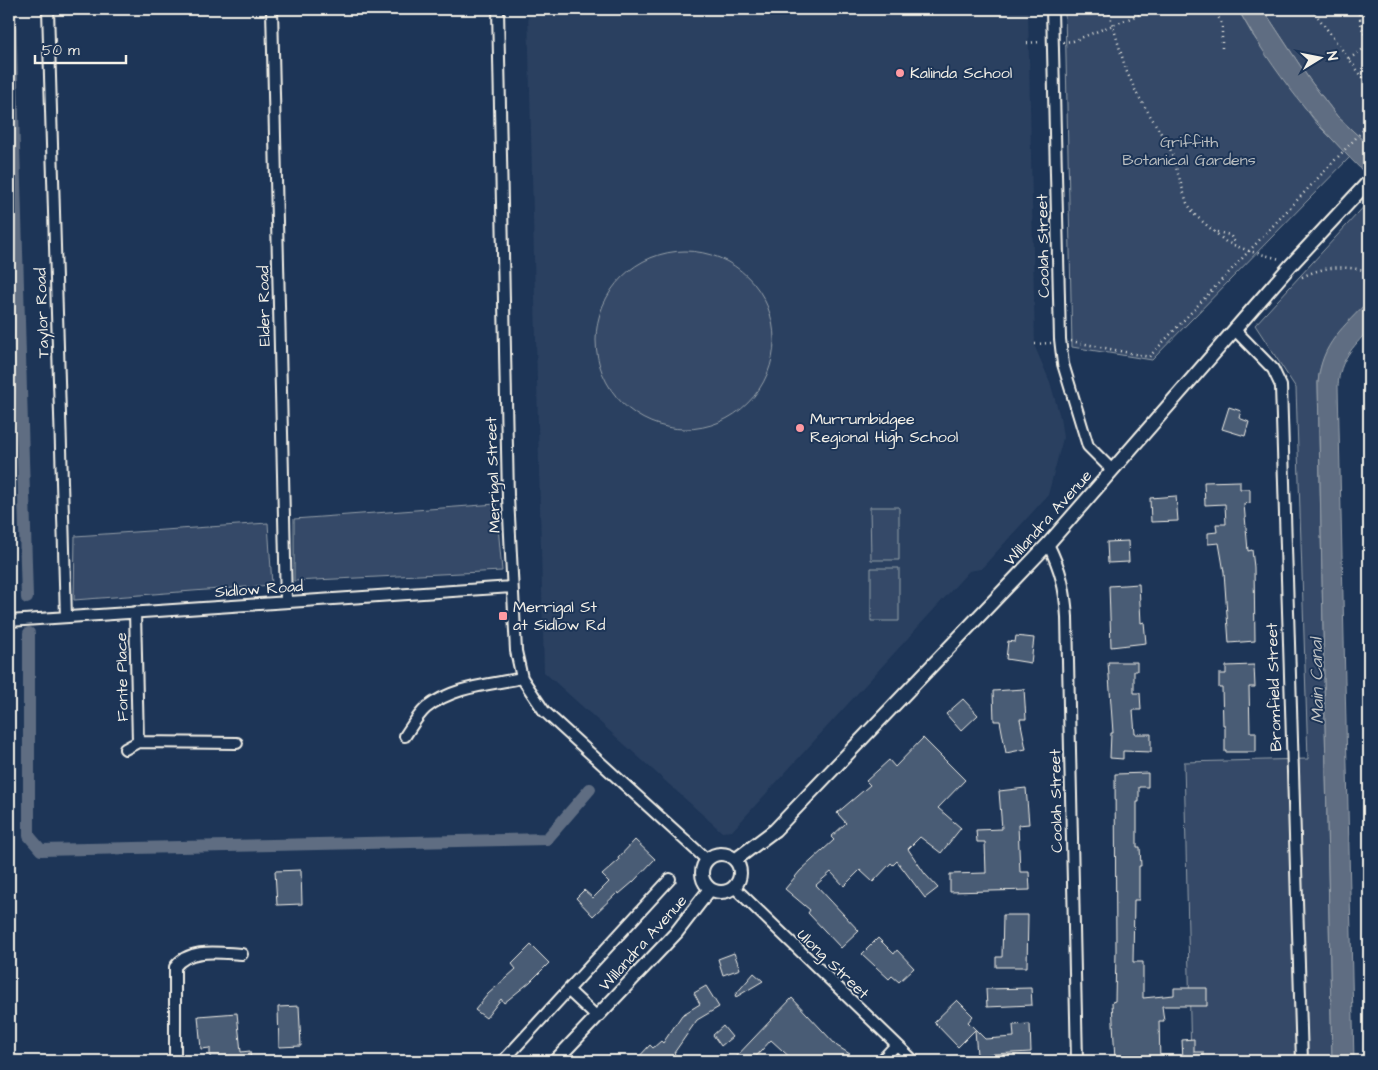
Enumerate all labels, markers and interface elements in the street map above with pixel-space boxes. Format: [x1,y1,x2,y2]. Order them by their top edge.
scale bar [35,32,126,64]
north arrow [1296,32,1346,82]
text: 50 m [42,40,80,61]
text: N [1321,50,1342,62]
place label: Kalinda School [910,62,1012,84]
marker: Kalinda School [894,67,906,79]
park label: Griffith Botanical Gardens [1122,131,1256,171]
street label: Coolah Street [1031,193,1055,298]
street label: Elder Road [252,265,276,347]
street label: Taylor Road [29,267,56,359]
place label: Murrumbidgee Regional High School [810,408,958,449]
street label: Merrigal Street [480,416,507,534]
marker: Murrumbidgee Regional High School [794,422,806,434]
street label: Willandra Avenue [999,465,1097,571]
street label: Sidlow Road [214,575,304,603]
place label: Merrigal St at Sidlow Rd [513,596,605,636]
marker: Merrigal St at Sidlow Rd [497,610,509,622]
street label: Bromfield Street [1261,622,1287,752]
street label: Fonte Place [110,632,134,722]
water label: Main Canal [1304,636,1330,724]
street label: Coolah Street [1044,748,1068,853]
street label: Willandra Avenue [594,890,692,996]
street label: Ulong Street [791,924,874,1005]

